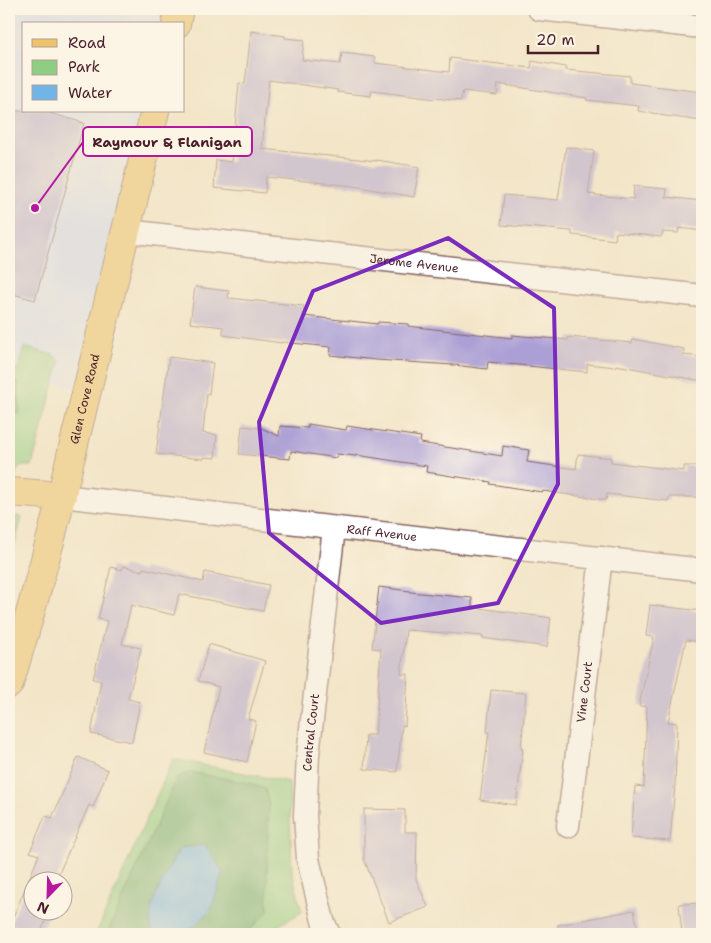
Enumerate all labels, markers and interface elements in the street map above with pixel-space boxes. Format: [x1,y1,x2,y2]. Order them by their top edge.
legend [22,22,185,112]
scale bar [528,22,598,54]
text: 20 m [536,30,575,50]
text: Road [68,33,106,53]
text: Park [68,57,100,77]
text: Water [68,83,112,103]
callout: Raymour & Flanigan [83,127,252,156]
text: Raymour & Flanigan [92,133,242,151]
street label: Jerome Avenue [369,251,460,277]
street label: Glen Cove Road [66,352,104,446]
street label: Raff Avenue [346,521,418,545]
street label: Vine Court [573,661,596,723]
street label: Central Court [299,693,323,772]
north arrow [22,870,72,920]
text: N [34,898,52,918]

